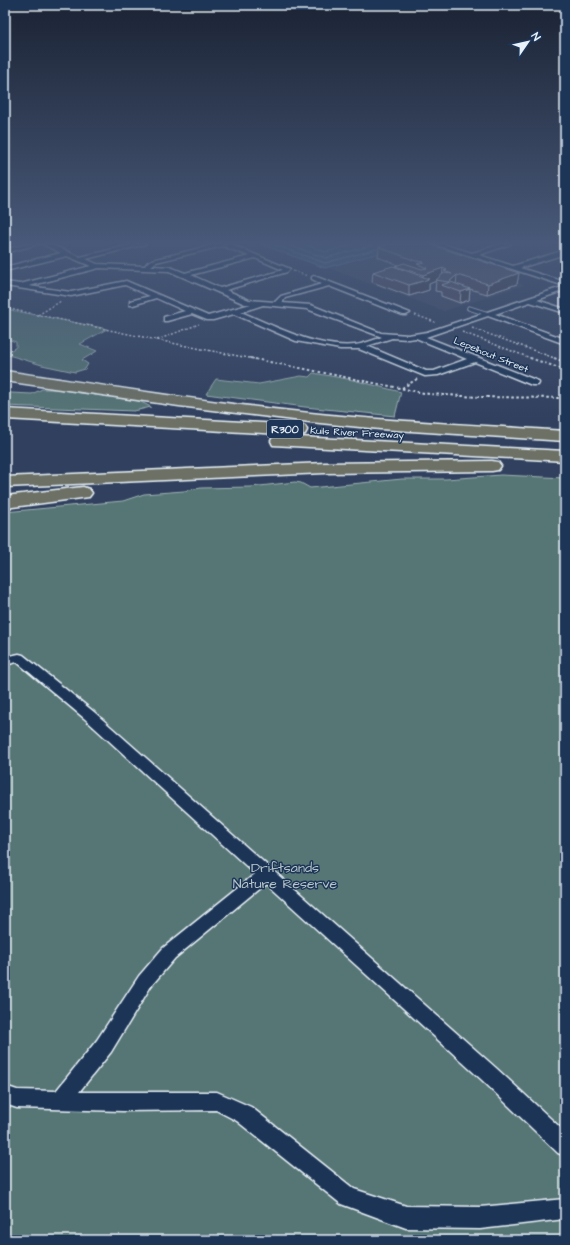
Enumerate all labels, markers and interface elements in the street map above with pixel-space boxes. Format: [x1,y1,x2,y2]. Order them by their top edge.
north arrow [508,22,548,62]
text: N [528,30,544,44]
street label: Lepelhout Street [452,334,530,376]
road number: R300 [267,420,303,438]
street label: Kuils River Freeway [310,424,405,443]
park label: Driftsands Nature Reserve [233,858,338,894]

